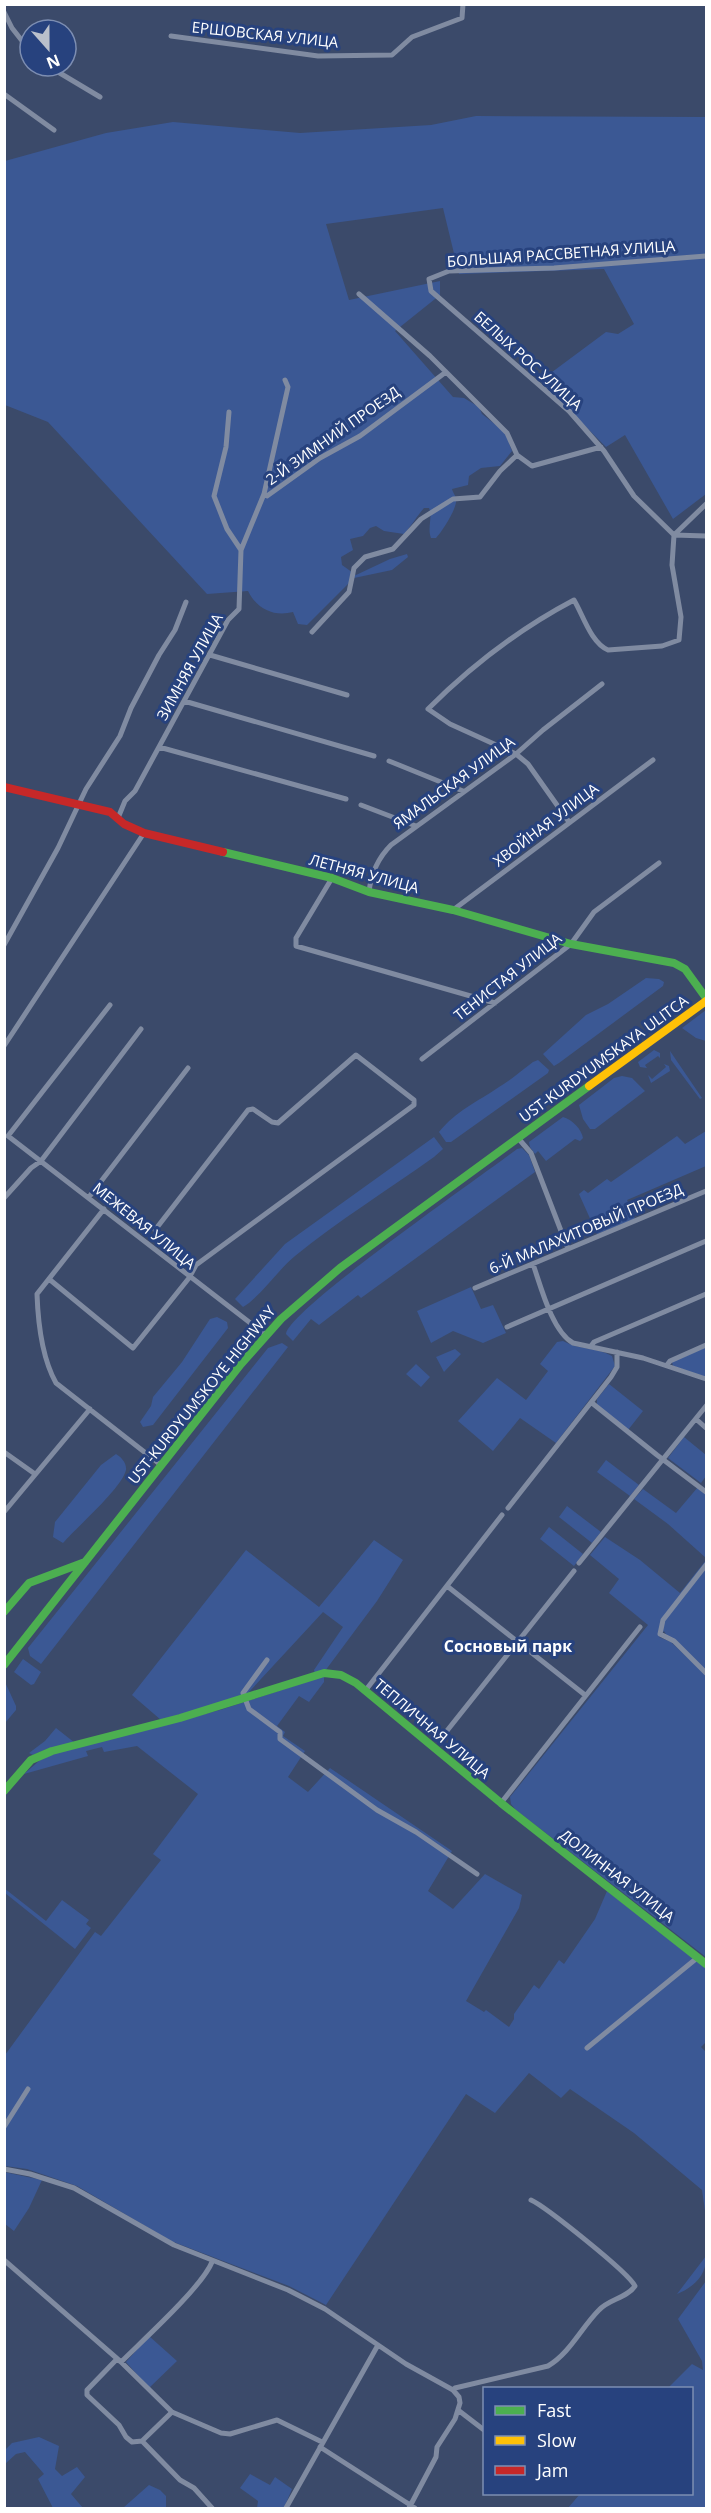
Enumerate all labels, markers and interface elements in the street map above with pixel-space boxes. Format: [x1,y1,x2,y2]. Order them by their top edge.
street label: ЕРШОВСКАЯ УЛИЦА [191,16,340,52]
north arrow [18,18,78,78]
text: N [43,49,63,75]
street label: БОЛЬШАЯ РАССВЕТНАЯ УЛИЦА [446,235,676,271]
street label: БЕЛЫХ РОС УЛИЦА [470,306,587,415]
street label: 2-Й ЗИМНИЙ ПРОЕЗД [262,381,403,489]
street label: ЗИМНЯЯ УЛИЦА [151,609,227,724]
street label: ЯМАЛЬСКАЯ УЛИЦА [389,731,519,833]
street label: ХВОЙНАЯ УЛИЦА [489,778,603,870]
street label: ЛЕТНЯЯ УЛИЦА [307,849,422,897]
street label: ТЕНИСТАЯ УЛИЦА [449,928,566,1025]
street label: UST-KURDYUMSKAYA ULITCA [515,990,692,1126]
street label: МЕЖЕВАЯ УЛИЦА [89,1177,201,1273]
street label: 6-Й МАЛАХИТОВЫЙ ПРОЕЗД [486,1178,685,1278]
street label: UST-KURDYUMSKOYE HIGHWAY [123,1301,280,1488]
district label: Сосновый парк [444,1635,572,1657]
street label: ТЕПЛИЧНАЯ УЛИЦА [370,1674,495,1783]
street label: ДОЛИННАЯ УЛИЦА [556,1824,680,1927]
legend [483,2387,693,2495]
text: Fast [537,2398,571,2422]
text: Slow [537,2428,576,2452]
text: Jam [535,2458,569,2482]

